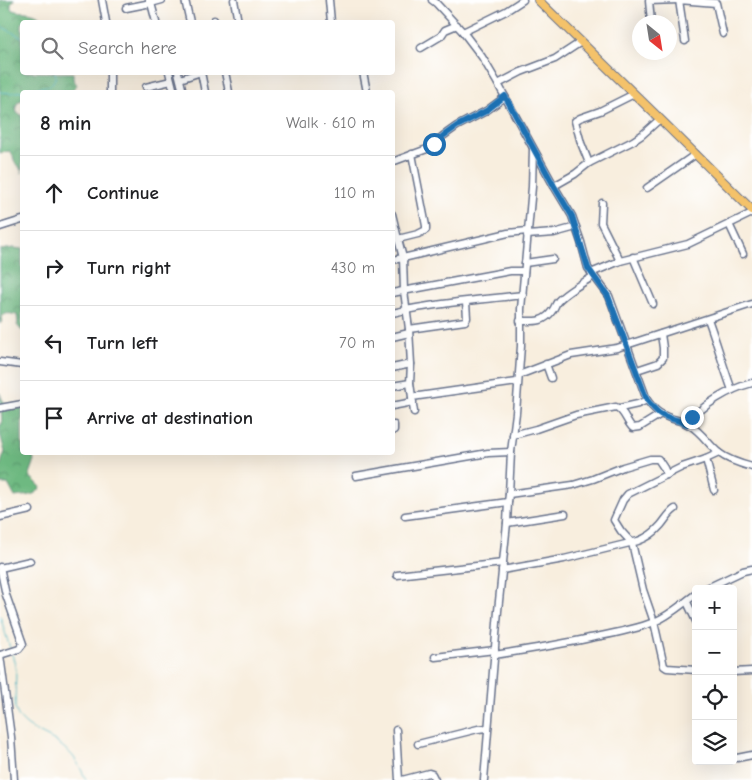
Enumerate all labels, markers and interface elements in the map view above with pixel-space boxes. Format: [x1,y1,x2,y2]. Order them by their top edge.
north arrow [632,15,677,60]
search box [20,20,395,75]
icon: search [38,34,66,62]
text: Search here [78,37,177,59]
text: 8 min [40,111,91,135]
text: Walk · 610 m [286,114,375,132]
route start [423,133,446,156]
icon: ahead [40,179,68,207]
text: Continue [87,182,159,204]
text: 110 m [334,184,375,202]
icon: right [40,254,68,282]
text: Turn right [87,257,171,279]
text: 430 m [331,259,375,277]
icon: left [40,329,68,357]
text: Turn left [87,332,158,354]
text: 70 m [339,334,375,352]
icon: arrive [40,404,68,432]
route end [681,406,704,429]
text: Arrive at destination [87,407,253,429]
map controls [692,585,737,765]
button: + [692,585,737,630]
button: − [692,630,737,675]
button: locate [692,675,737,720]
button: layers [692,720,737,765]

